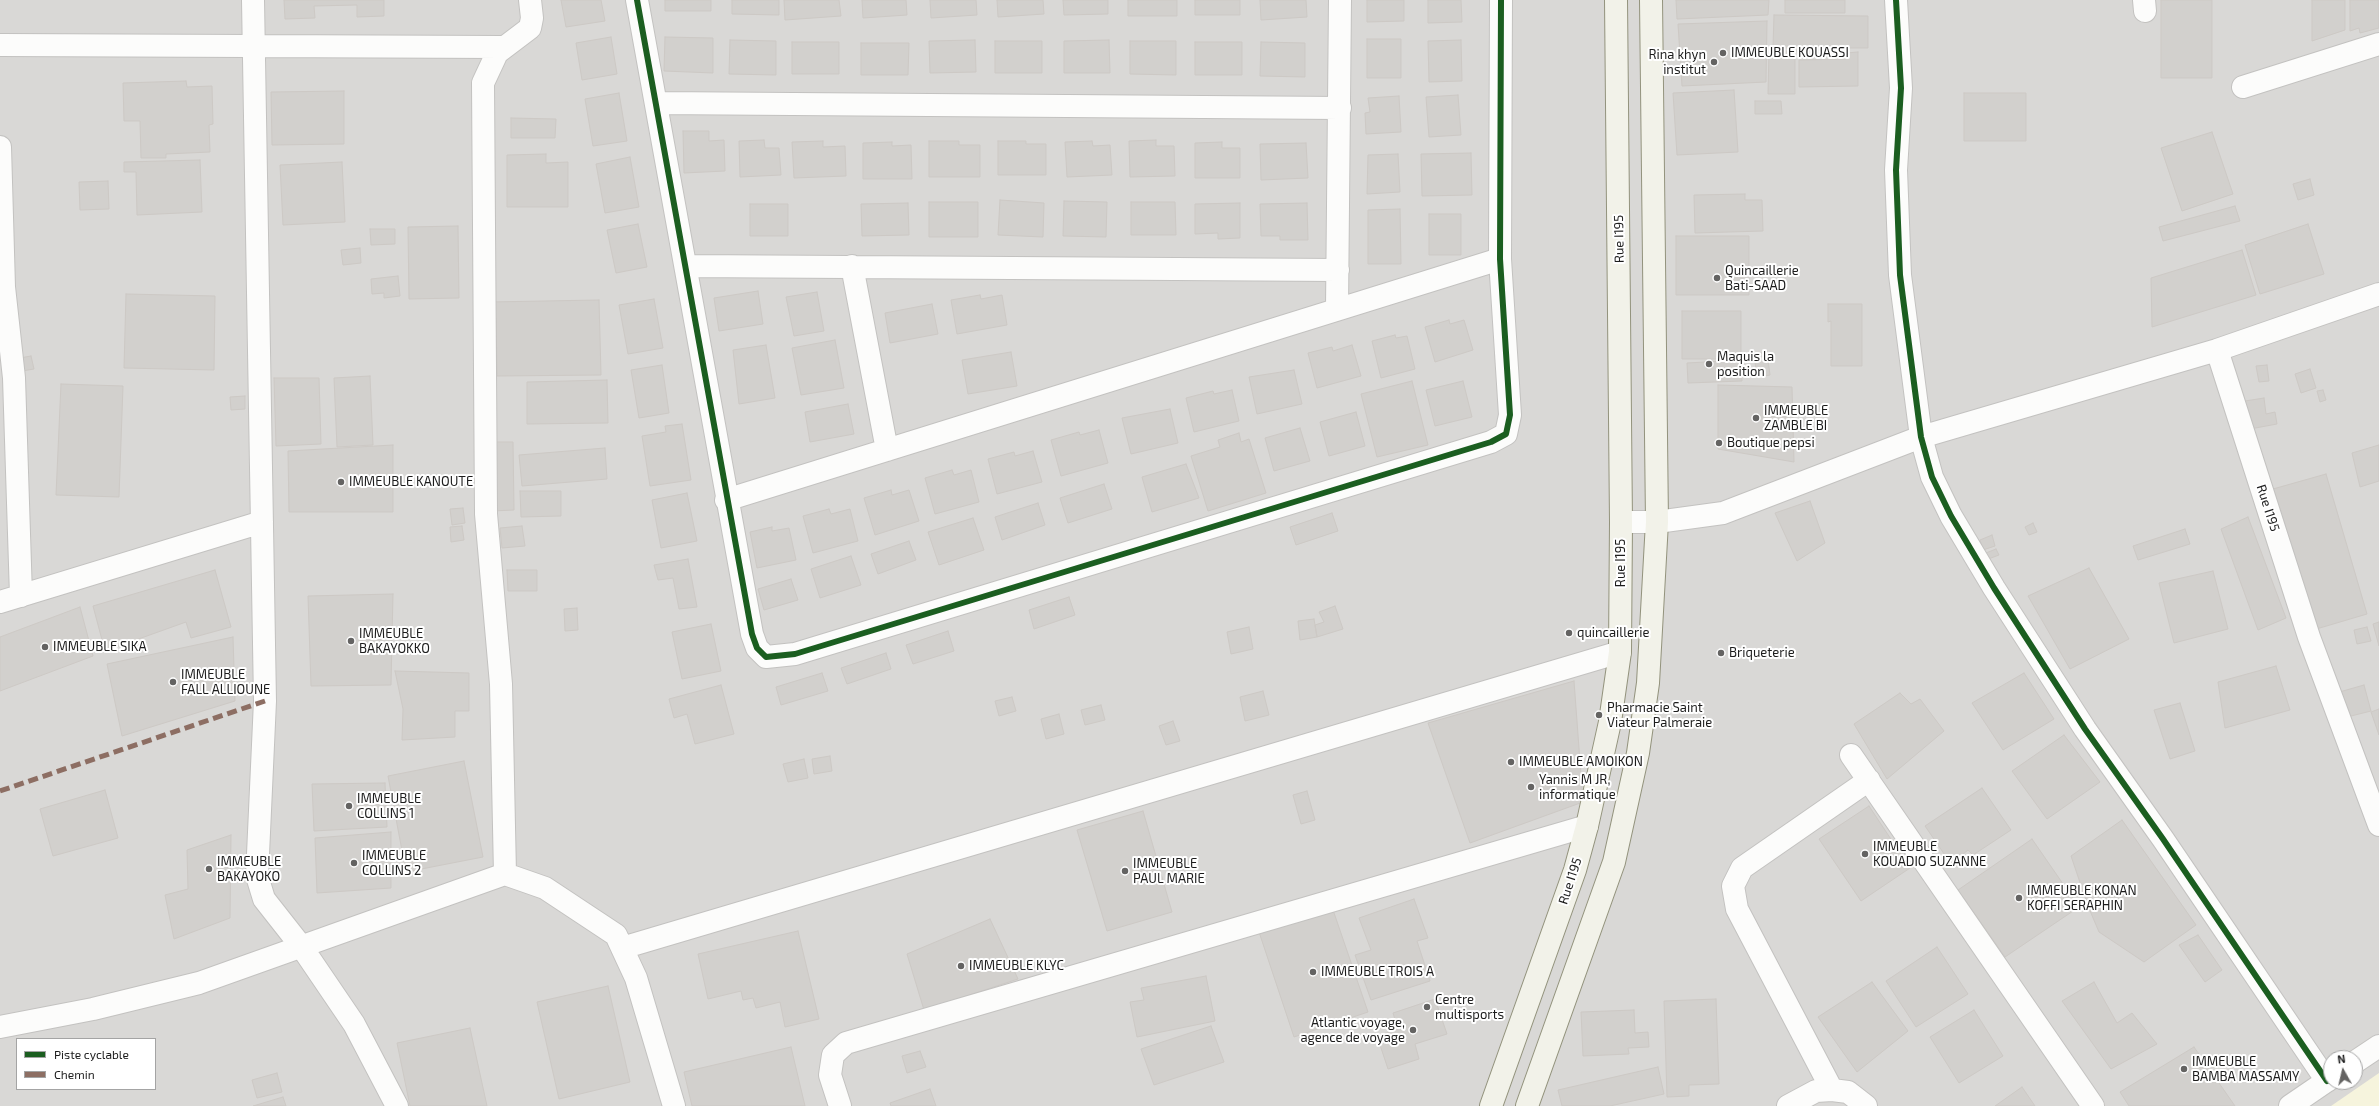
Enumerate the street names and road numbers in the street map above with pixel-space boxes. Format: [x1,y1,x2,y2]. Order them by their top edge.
street label: Rue I195 [1611,215,1627,263]
street label: Rue I195 [2253,483,2283,533]
street label: Rue I195 [1613,539,1629,587]
street label: Rue I195 [1555,856,1585,906]

